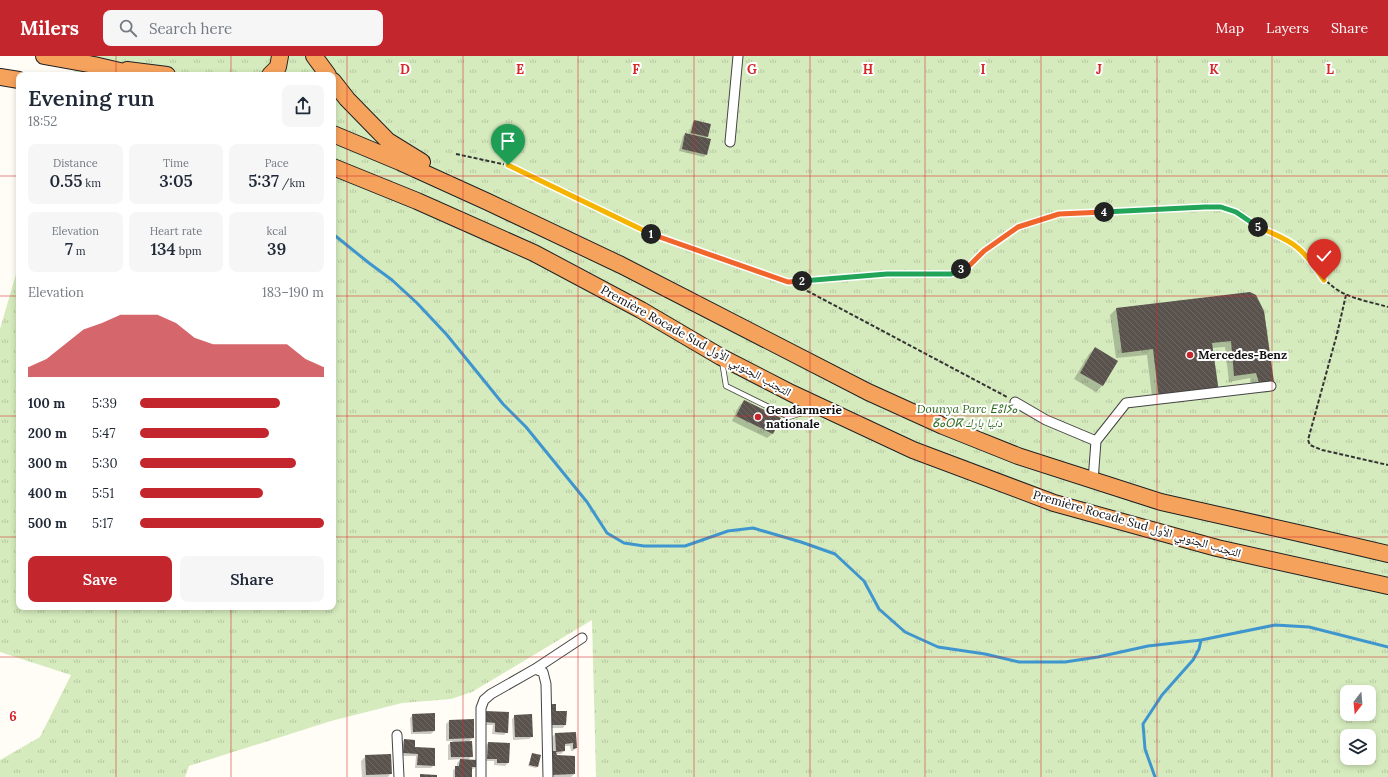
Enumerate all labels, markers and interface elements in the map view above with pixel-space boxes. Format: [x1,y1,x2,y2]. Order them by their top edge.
search box [103,10,383,46]
text: Milers [20,16,79,40]
icon: search [117,17,139,39]
text: Search here [149,19,232,38]
text: Map [1216,19,1244,37]
text: Layers [1266,19,1309,37]
text: Share [1331,19,1368,37]
text: D [400,61,410,78]
text: E [516,61,524,78]
text: F [632,61,640,78]
text: G [747,61,757,78]
text: H [863,61,873,78]
text: I [980,61,986,78]
text: J [1096,61,1102,78]
text: K [1209,61,1219,78]
text: L [1326,61,1334,78]
text: Evening run [28,84,155,112]
button: share [282,85,324,127]
text: 18:52 [28,113,57,130]
pin [491,124,525,165]
icon: arrive [497,130,519,152]
text: Distance [53,156,98,170]
text: Time [163,156,189,170]
text: Pace [265,156,289,170]
text: 0.55 [50,170,82,192]
text: 3:05 [159,170,193,192]
text: 5:37 [248,170,279,192]
text: km [82,176,101,190]
text: /km [279,176,305,190]
pin: 4 [1094,202,1114,222]
text: 4 [1101,205,1107,219]
pin: 5 [1248,217,1268,237]
text: 5 [1255,220,1261,234]
text: Elevation [52,224,99,238]
text: Heart rate [150,224,202,238]
text: kcal [266,224,287,238]
pin: 1 [641,224,661,244]
text: 1 [649,227,653,241]
text: 7 [65,238,73,260]
text: 134 [150,238,176,260]
text: 39 [267,238,286,260]
pin [1307,239,1341,280]
text: m [73,244,86,258]
text: bpm [176,244,202,258]
icon: check [1313,245,1335,267]
pin: 3 [951,259,971,279]
text: 3 [958,262,964,276]
pin: 2 [792,271,812,291]
text: 2 [799,274,805,288]
street label: Première Rocade Sud التجنب الجنوبي الأول [597,282,794,402]
text: Elevation [28,284,84,301]
text: 183–190 m [262,284,324,301]
place label: Mercedes-Benz [1198,347,1287,362]
marker: Mercedes-Benz [1185,350,1195,360]
text: 100 m [28,395,65,412]
text: 5:39 [92,395,117,412]
park label: Dounya Parc ⴹⵓⵏⵢⴰ ⵒⴰⵔⴽ دنيا بارك [917,401,1019,430]
place label: Gendarmerie nationale [766,402,843,431]
marker: Gendarmerie nationale [753,412,763,422]
text: 200 m [28,425,67,442]
text: 5:47 [92,425,115,442]
text: 300 m [28,455,67,472]
text: 5:30 [92,455,118,472]
text: 400 m [28,485,67,502]
text: 5:51 [92,485,114,502]
street label: Première Rocade Sud التجنب الجنوبي الأول [1031,487,1243,563]
text: 500 m [28,515,67,532]
text: 5:17 [92,515,113,532]
button: Save [28,556,172,602]
button: Share [180,556,324,602]
north arrow [1340,685,1376,721]
map controls [1340,685,1376,765]
text: 6 [9,708,17,725]
button: layers [1340,729,1376,765]

